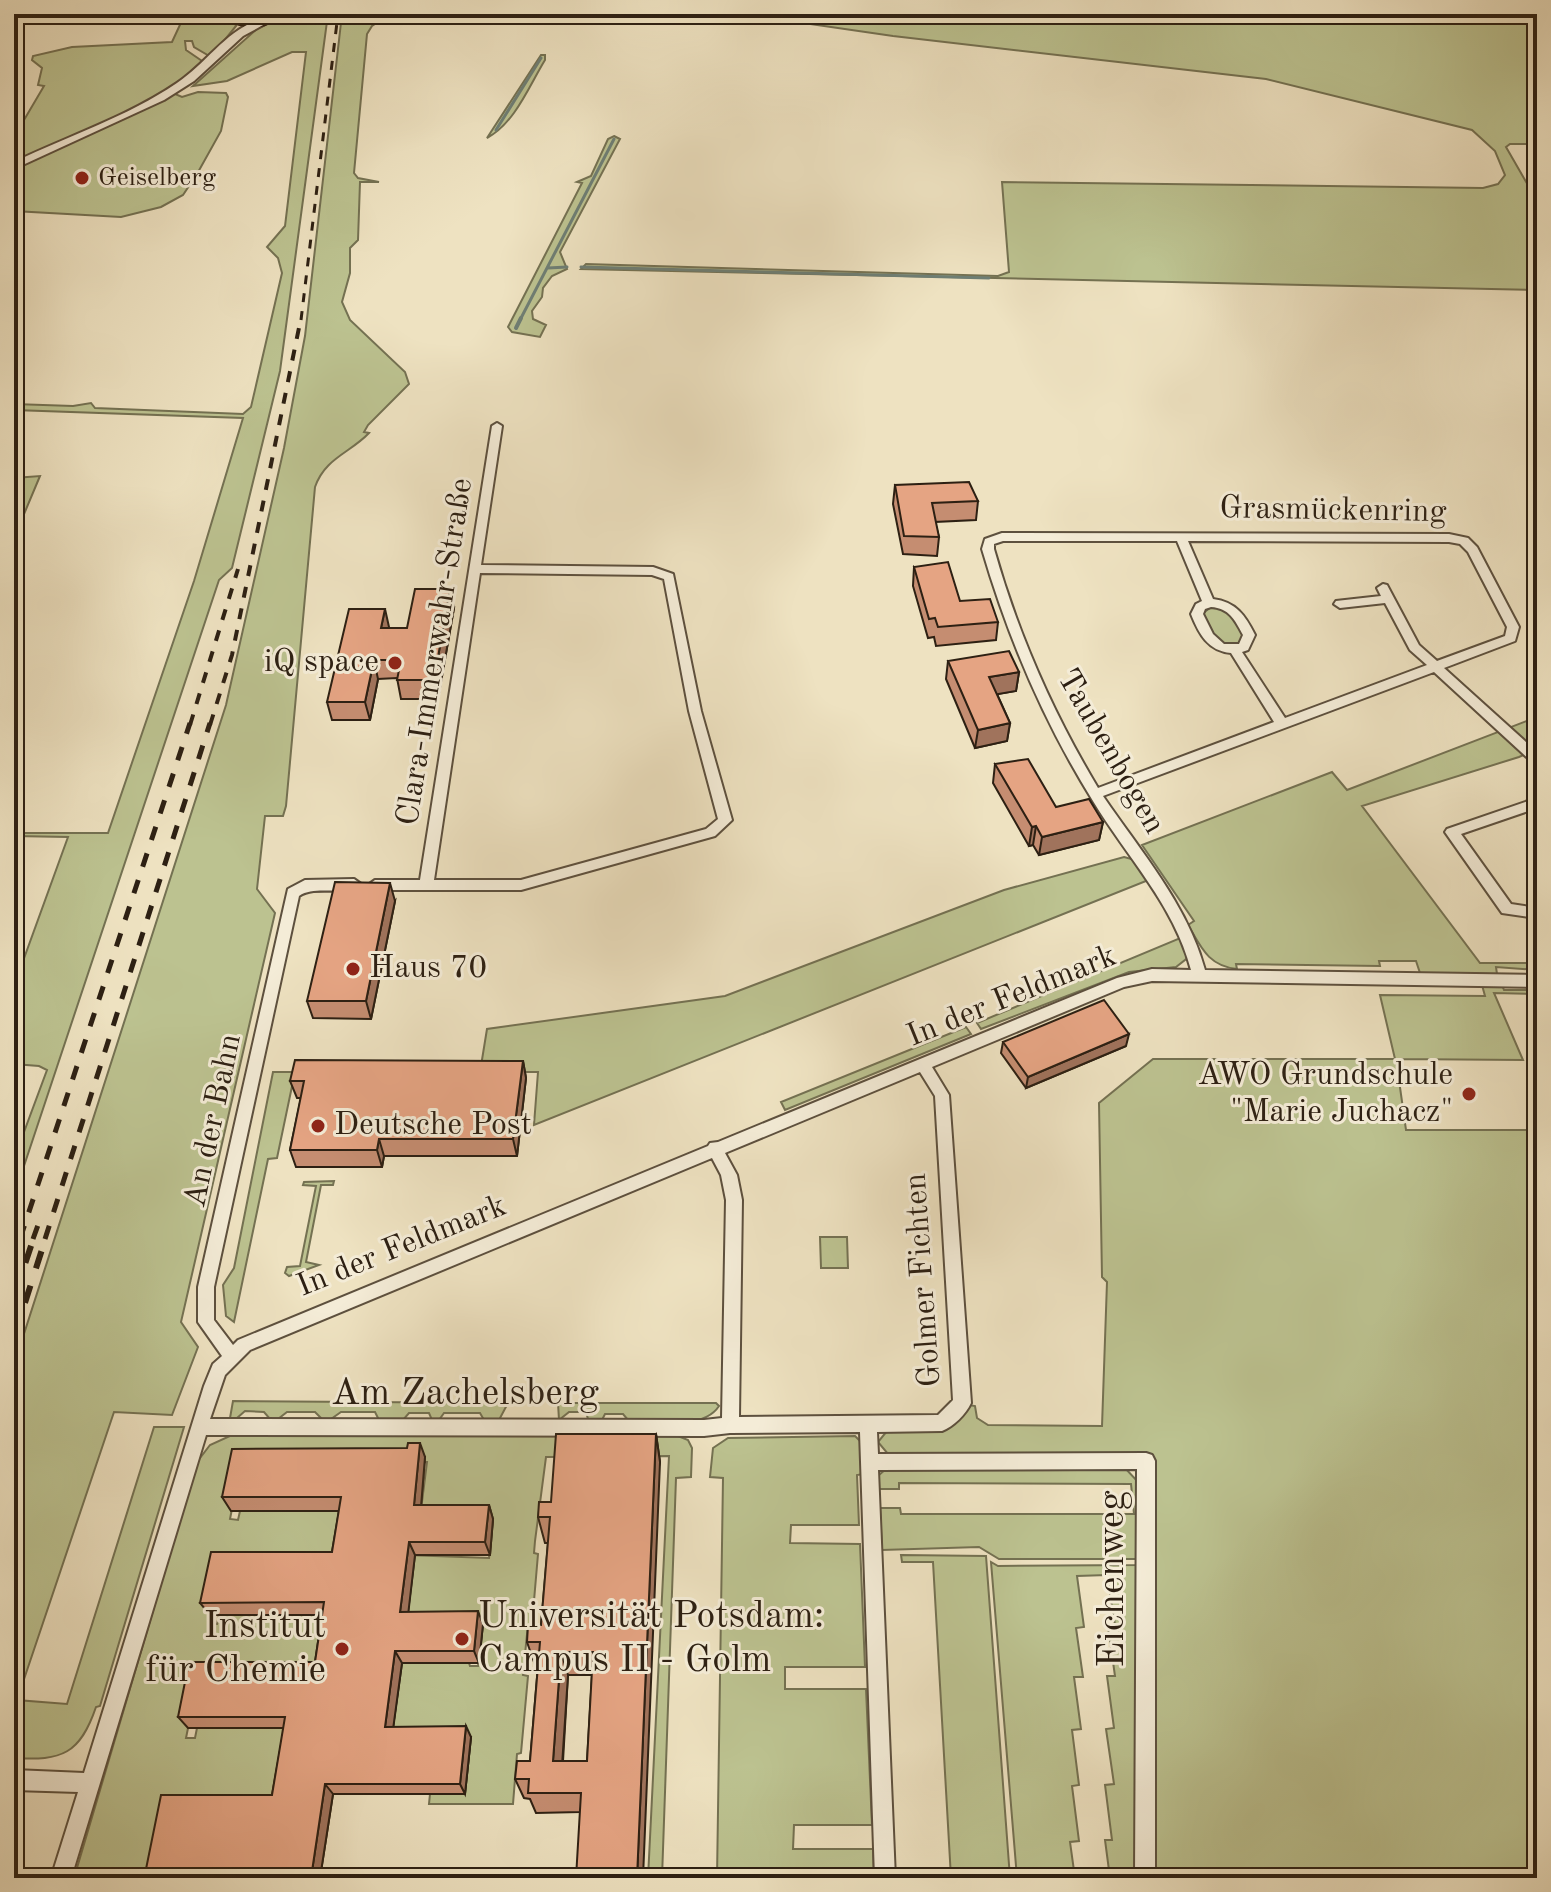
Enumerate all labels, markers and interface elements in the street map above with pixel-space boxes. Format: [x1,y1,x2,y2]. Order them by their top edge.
place label: Geiselberg [98,165,216,191]
marker: Geiselberg [73,169,91,187]
street label: Clara-Immerwahr-Straße [393,476,479,828]
street label: Grasmückenring [1219,493,1447,529]
place label: iQ space [264,647,379,679]
marker: iQ space [386,654,404,672]
street label: Taubenbogen [1050,664,1170,840]
street label: In der Feldmark [903,940,1121,1054]
place label: Haus 70 [369,953,487,985]
marker: Haus 70 [344,960,362,978]
street label: An der Bahn [180,1031,248,1211]
place label: AWO Grundschule "Marie Juchacz" [1197,1060,1453,1129]
marker: AWO Grundschule "Marie Juchacz" [1460,1085,1478,1103]
place label: Deutsche Post [334,1110,532,1142]
marker: Deutsche Post [309,1117,327,1135]
street label: Golmer Fichten [901,1172,947,1388]
street label: In der Feldmark [293,1190,511,1304]
street label: Am Zachelsberg [331,1375,599,1413]
street label: Eichenweg [1094,1490,1132,1668]
place label: Universität Potsdam: Campus II - Golm [478,1598,825,1680]
place label: Institut für Chemie [145,1608,326,1690]
marker: Universität Potsdam: Campus II - Golm [453,1630,471,1648]
marker: Institut für Chemie [333,1640,351,1658]

